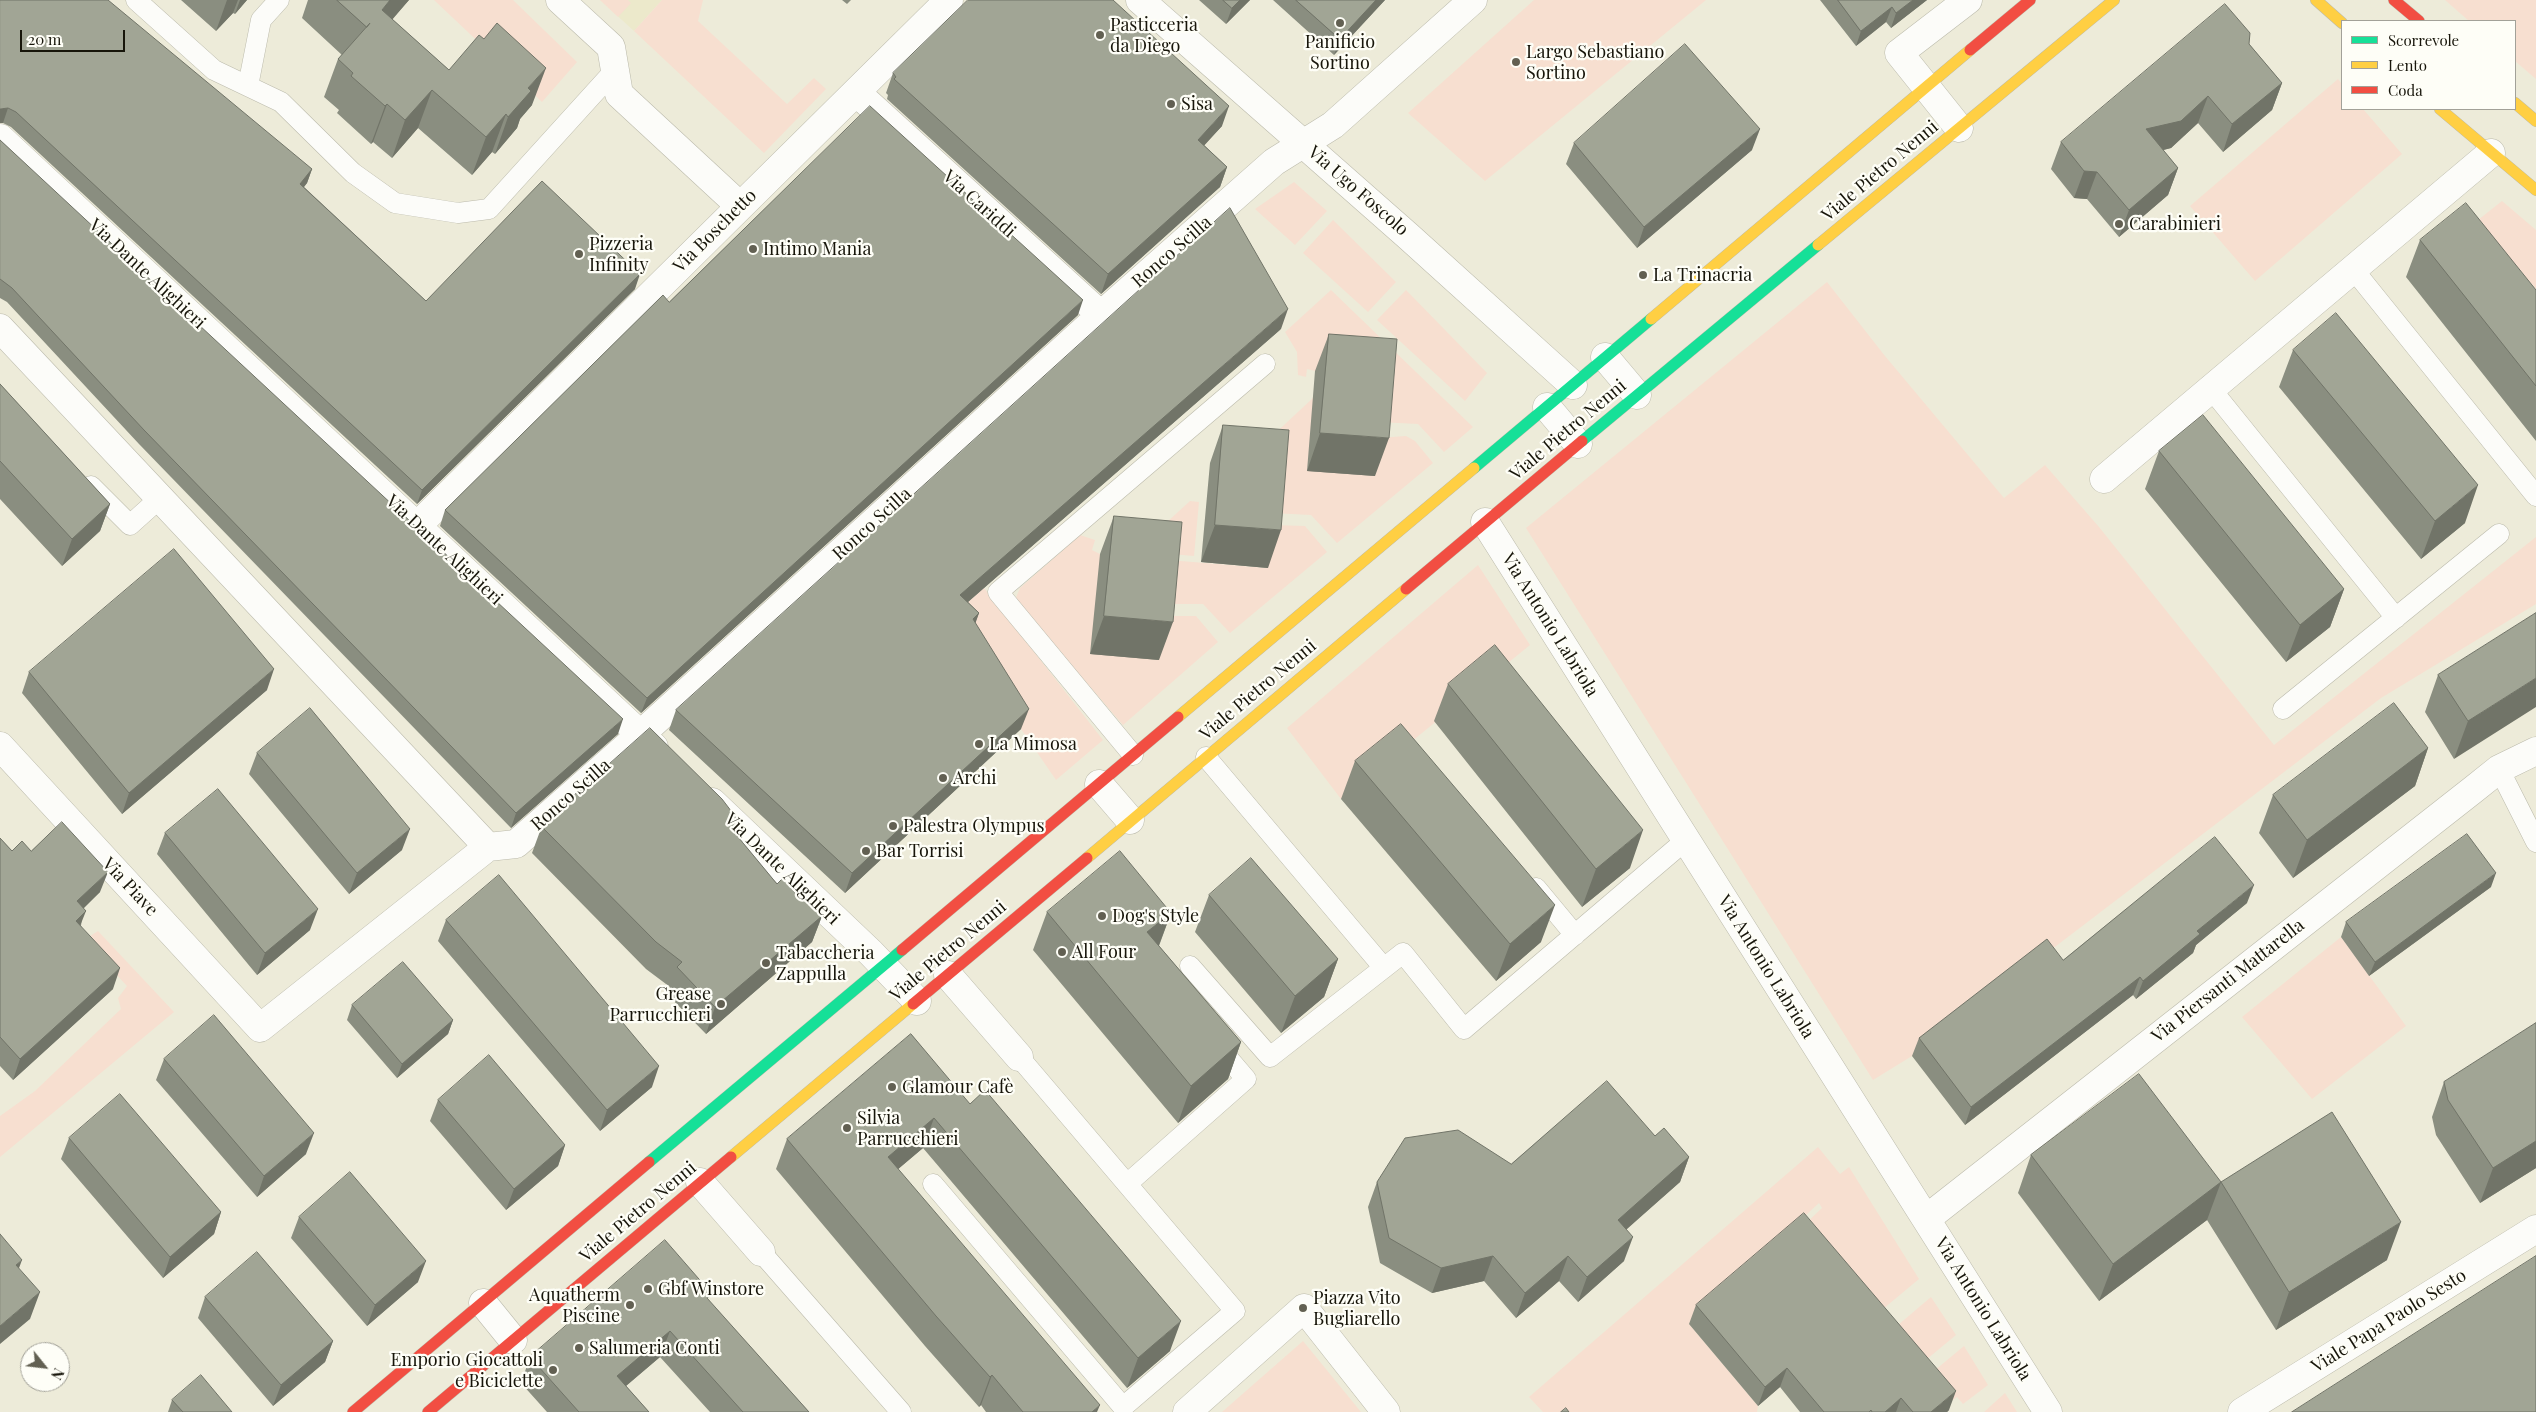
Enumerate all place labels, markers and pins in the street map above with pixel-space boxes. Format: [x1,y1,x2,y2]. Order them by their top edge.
place label: Pasticceria da Diego [1110,14,1198,56]
marker: Panificio Sortino [1334,17,1346,29]
marker: Pasticceria da Diego [1094,29,1106,41]
place label: Panificio Sortino [1305,31,1375,74]
place label: Largo Sebastiano Sortino [1526,41,1664,84]
marker: Largo Sebastiano Sortino [1510,56,1522,68]
place label: Sisa [1181,93,1213,115]
marker: Sisa [1165,98,1177,110]
place label: Carabinieri [2129,213,2221,235]
marker: Carabinieri [2113,218,2125,230]
place label: Pizzeria Infinity [589,233,653,276]
place label: Intimo Mania [763,238,871,260]
marker: Intimo Mania [747,243,759,255]
marker: Pizzeria Infinity [573,248,585,260]
place label: La Trinacria [1653,264,1752,286]
marker: La Trinacria [1637,269,1649,281]
place label: La Mimosa [989,733,1077,755]
marker: La Mimosa [973,738,985,750]
place label: Archi [953,767,997,789]
marker: Archi [937,772,949,784]
place label: Palestra Olympus [903,815,1045,837]
marker: Palestra Olympus [887,820,899,832]
place label: Bar Torrisi [876,840,964,862]
marker: Bar Torrisi [860,845,872,857]
place label: Dog's Style [1112,905,1199,927]
marker: Dog's Style [1096,910,1108,922]
place label: All Four [1072,941,1136,963]
place label: Tabaccheria Zappulla [776,942,874,984]
marker: All Four [1056,946,1068,958]
marker: Tabaccheria Zappulla [760,957,772,969]
place label: Grease Parrucchieri [609,983,711,1026]
marker: Grease Parrucchieri [715,998,727,1010]
place label: Glamour Cafè [902,1076,1014,1098]
marker: Glamour Cafè [886,1081,898,1093]
place label: Silvia Parrucchieri [857,1107,959,1150]
marker: Silvia Parrucchieri [841,1122,853,1134]
place label: Gbf Winstore [658,1278,764,1300]
marker: Gbf Winstore [642,1283,654,1295]
place label: Aquatherm Piscine [529,1284,620,1326]
place label: Piazza Vito Bugliarello [1313,1287,1401,1330]
marker: Aquatherm Piscine [624,1299,636,1311]
marker: Piazza Vito Bugliarello [1297,1302,1309,1314]
place label: Salumeria Conti [589,1337,720,1359]
marker: Salumeria Conti [573,1342,585,1354]
place label: Emporio Giocattoli e Biciclette [390,1349,543,1392]
marker: Emporio Giocattoli e Biciclette [547,1364,559,1376]

